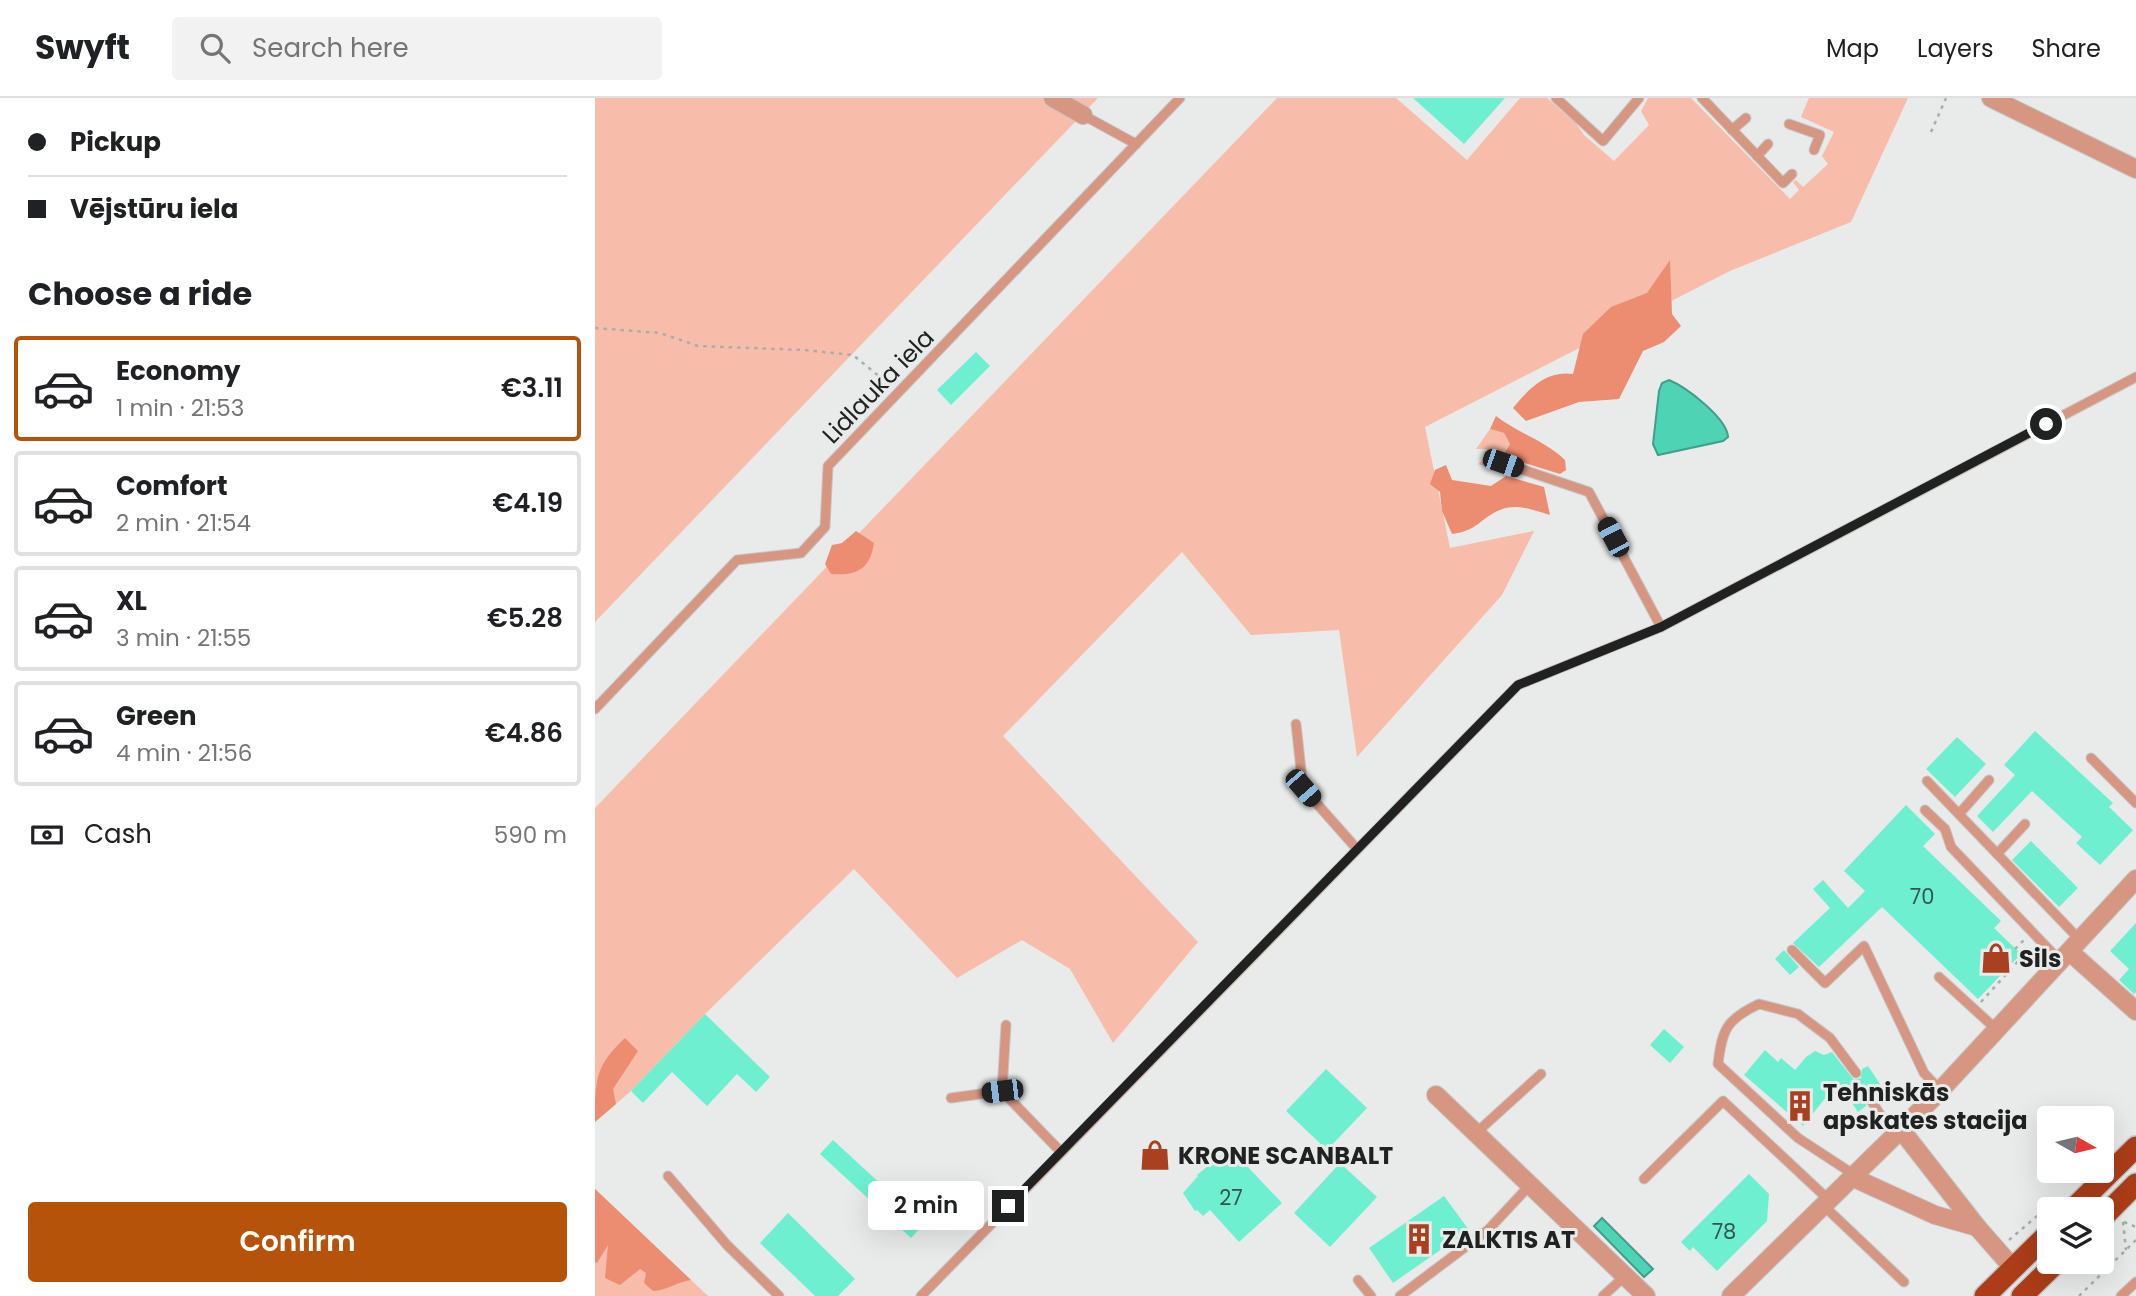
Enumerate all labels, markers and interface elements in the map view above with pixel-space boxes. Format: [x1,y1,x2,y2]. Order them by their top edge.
search box [172,17,662,80]
text: Swyft [35,24,130,71]
icon: search [196,29,234,67]
text: Search here [252,30,409,66]
text: Map [1826,32,1879,65]
text: Layers [1917,32,1993,65]
text: Share [2031,32,2101,65]
text: Pickup [70,124,161,160]
text: Vējstūru iela [70,191,238,227]
text: Choose a ride [28,271,252,316]
street label: Lidlauka iela [815,321,941,451]
text: Economy [116,353,240,389]
icon: car [32,357,95,420]
text: €3.11 [501,370,563,406]
text: 1 min · 21:53 [116,392,244,424]
route start [2030,408,2062,440]
car [1480,446,1527,480]
text: Comfort [116,468,228,504]
icon: car [32,472,95,535]
text: €4.19 [493,485,563,521]
text: 2 min · 21:54 [116,507,251,539]
car [1594,514,1633,560]
text: XL [116,583,147,619]
icon: car [32,587,95,650]
text: €5.28 [487,600,563,636]
text: 3 min · 21:55 [116,622,251,654]
text: Green [116,698,197,734]
icon: car [32,702,95,765]
text: €4.86 [485,715,563,751]
text: 4 min · 21:56 [116,737,252,769]
car [1282,765,1325,811]
icon: cash [28,816,66,854]
text: Cash [84,816,152,852]
text: 590 m [494,819,567,851]
house number: 70 [1910,882,1934,911]
shop icon: Sils [1979,941,2013,975]
place label: Sils [2019,942,2061,975]
place label: Tehniskās apskates stacija [1823,1076,2028,1137]
car [980,1078,1025,1104]
building icon: Tehniskās apskates stacija [1783,1089,1817,1123]
north arrow [2037,1106,2114,1183]
map controls [2037,1106,2114,1274]
shop icon: KRONE SCANBALT [1138,1138,1172,1172]
place label: KRONE SCANBALT [1178,1139,1393,1172]
callout: 2 min [868,1182,983,1230]
house number: 27 [1219,1183,1243,1212]
text: 2 min [894,1189,958,1221]
route end [992,1190,1024,1222]
button: layers [2037,1197,2114,1274]
button: Confirm [28,1202,567,1282]
house number: 78 [1712,1217,1736,1246]
building icon: ZALKTIS AT [1402,1222,1436,1256]
place label: ZALKTIS AT [1442,1223,1575,1256]

